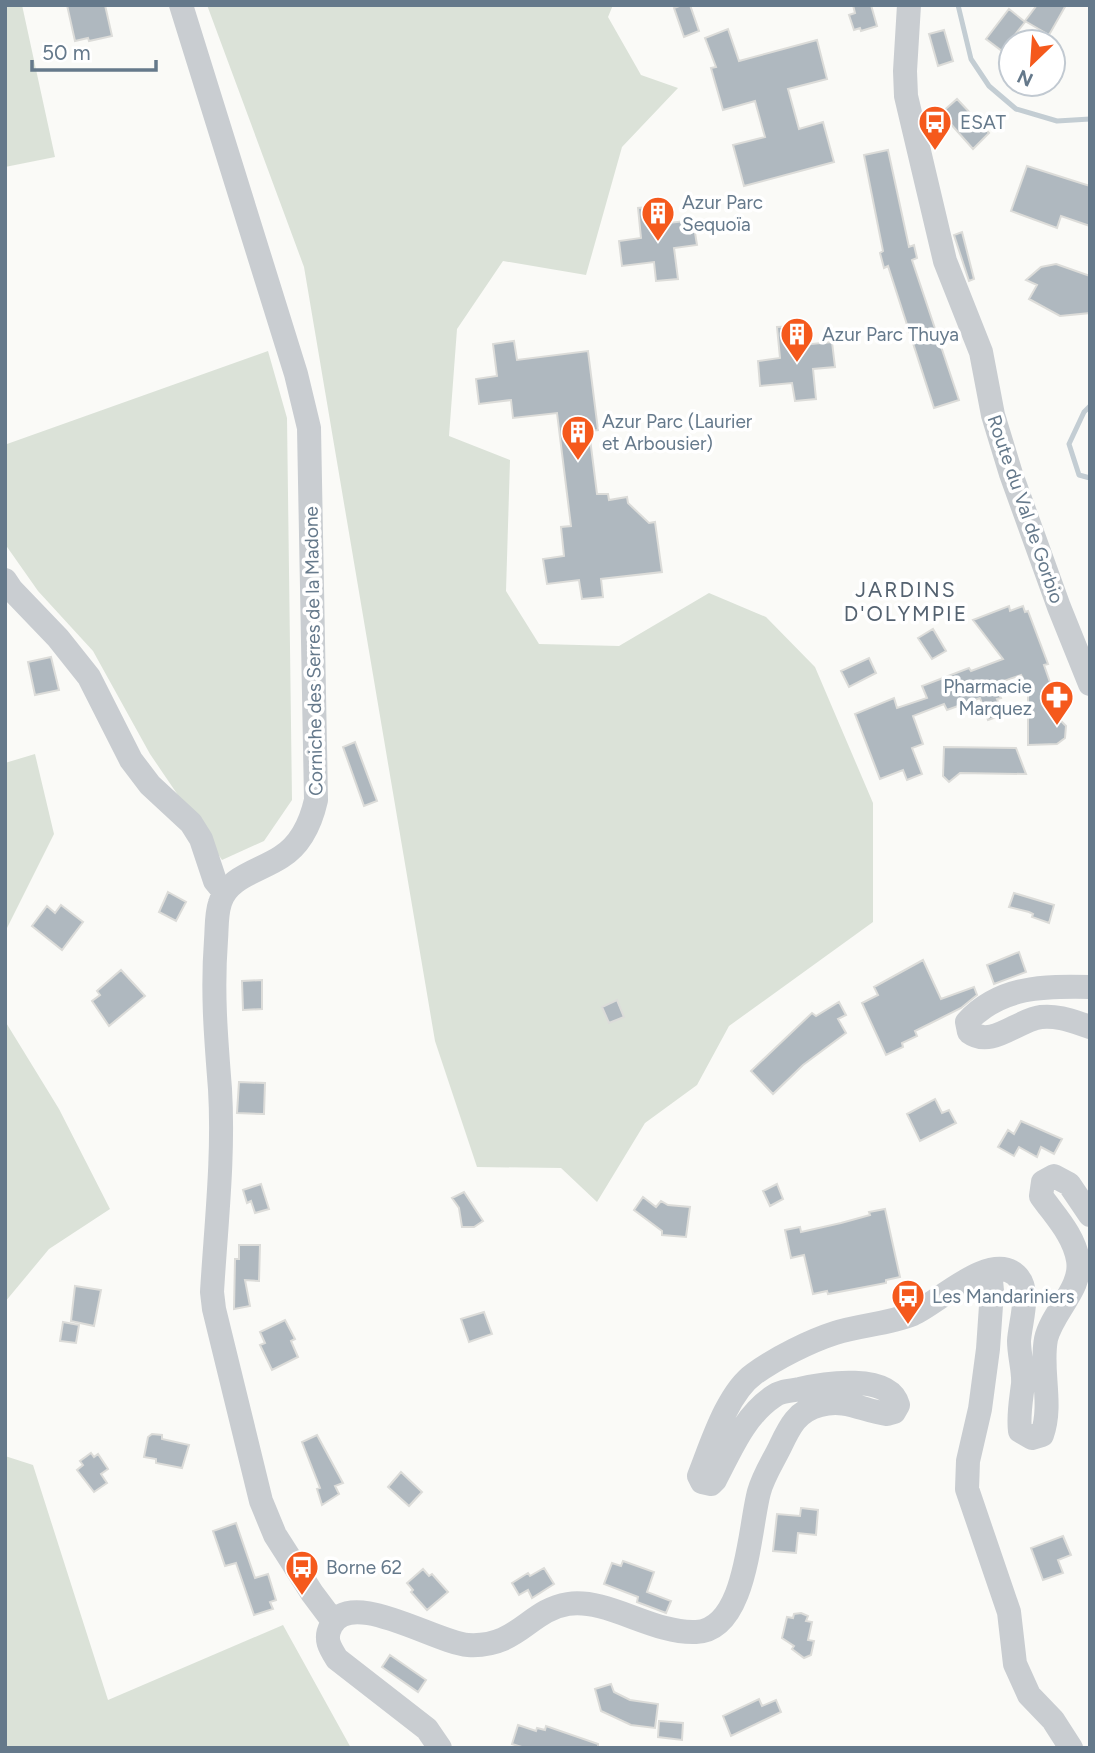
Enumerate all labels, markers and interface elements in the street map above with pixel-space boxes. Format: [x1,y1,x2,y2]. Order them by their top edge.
scale bar [32,28,156,72]
north arrow [997,28,1067,98]
text: 50 m [42,40,91,65]
text: N [1014,64,1037,91]
bus stop icon: ESAT [916,103,954,152]
place label: ESAT [960,111,1007,134]
place label: Azur Parc Sequoïa [682,191,763,236]
building icon: Azur Parc Sequoïa [639,194,677,243]
building icon: Azur Parc Thuya [778,315,816,364]
place label: Azur Parc Thuya [822,323,959,346]
place label: Azur Parc (Laurier et Arbousier) [602,410,753,455]
street label: Route du Val de Gorbio [982,412,1069,606]
building icon: Azur Parc (Laurier et Arbousier) [559,413,597,462]
street label: Corniche des Serres de la Madone [299,506,328,796]
district label: JARDINS D'OLYMPIE [844,577,968,626]
place label: Pharmacie Marquez [943,675,1032,720]
pharmacy icon: Pharmacie Marquez [1038,678,1076,727]
bus stop icon: Les Mandariniers [889,1277,927,1326]
place label: Les Mandariniers [932,1285,1075,1308]
bus stop icon: Borne 62 [283,1548,321,1597]
place label: Borne 62 [326,1556,402,1579]

